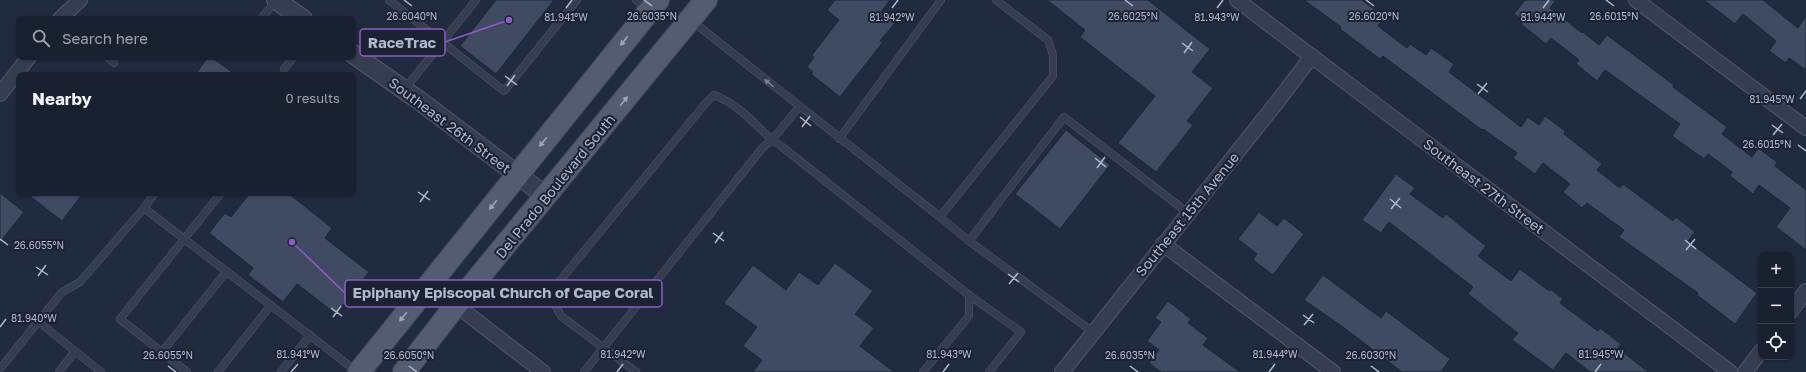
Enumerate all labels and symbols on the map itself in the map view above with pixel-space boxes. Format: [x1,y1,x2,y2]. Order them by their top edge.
text: 26.6040°N [387,10,437,22]
text: 26.6035°N [627,10,677,22]
text: 26.6025°N [1108,10,1158,22]
text: 26.6020°N [1349,10,1399,22]
text: 26.6015°N [1589,10,1639,22]
text: 81.941°W [544,11,588,23]
text: 81.942°W [869,11,915,23]
text: 81.943°W [1194,11,1240,23]
text: 81.944°W [1520,11,1566,23]
callout: RaceTrac [360,29,445,56]
text: RaceTrac [368,33,437,51]
one-way arrow [620,36,629,47]
street label: Southeast 26th Street [386,74,514,176]
one-way arrow [763,78,774,87]
text: 81.945°W [1749,93,1795,105]
one-way arrow [620,96,628,106]
street label: Del Prado Boulevard South [492,111,618,261]
street label: Southeast 27th Street [1420,135,1548,237]
one-way arrow [538,137,547,148]
text: 26.6015°N [1742,138,1792,150]
street label: Southeast 15th Avenue [1132,149,1242,279]
one-way arrow [488,199,497,210]
text: 26.6055°N [14,239,64,251]
callout: Epiphany Episcopal Church of Cape Coral [345,280,662,307]
text: Epiphany Episcopal Church of Cape Coral [353,283,653,301]
text: 81.940°W [11,312,57,324]
one-way arrow [398,312,407,323]
text: 81.941°W [276,348,320,360]
text: 81.942°W [600,348,646,360]
text: 81.943°W [926,348,972,360]
text: 81.944°W [1252,348,1298,360]
text: 81.945°W [1578,348,1624,360]
text: 26.6055°N [143,349,193,361]
text: 26.6050°N [384,349,434,361]
text: 26.6035°N [1105,349,1155,361]
text: 26.6030°N [1346,349,1396,361]

